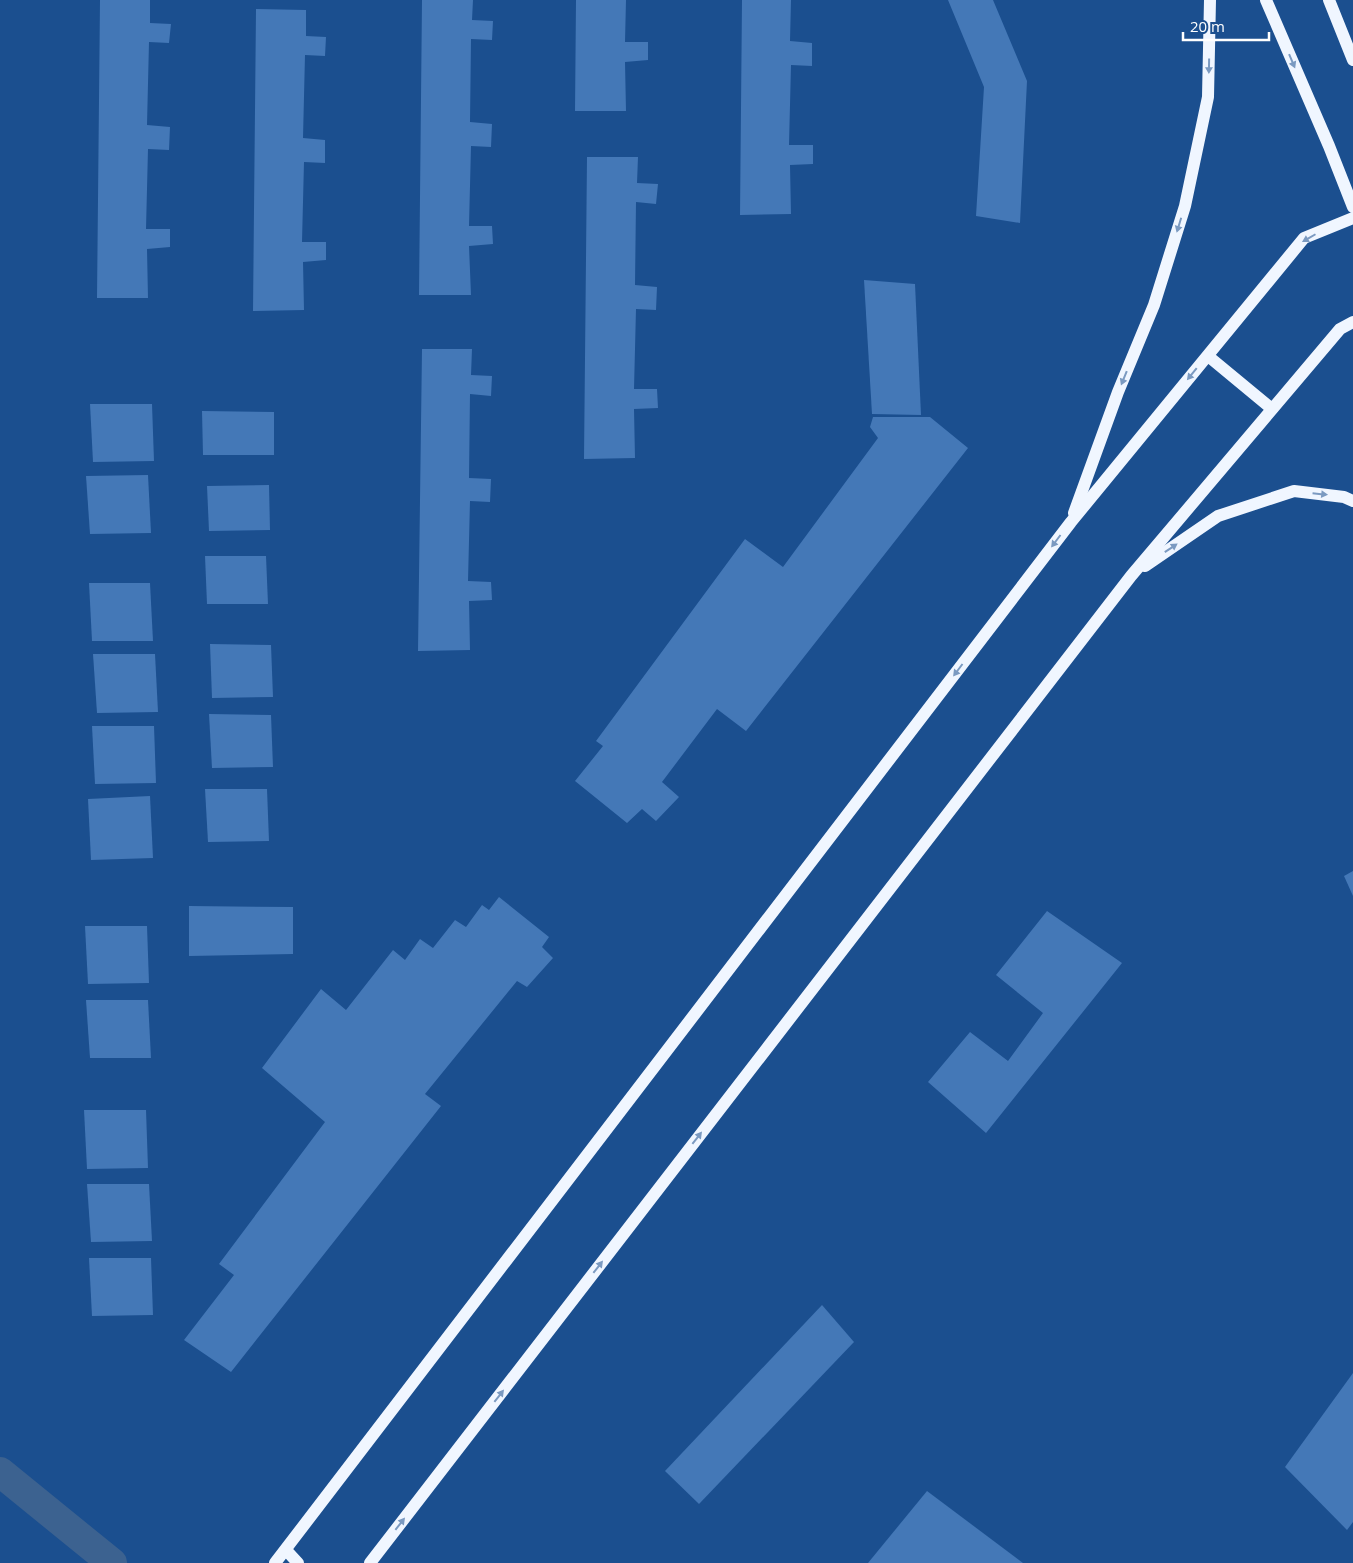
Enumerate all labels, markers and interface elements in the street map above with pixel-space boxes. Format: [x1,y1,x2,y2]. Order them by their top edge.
scale bar [1183,10,1269,42]
text: 20 m [1190,16,1225,36]
one-way arrow [1289,54,1297,68]
one-way arrow [1205,58,1213,74]
one-way arrow [1174,218,1182,233]
one-way arrow [1301,234,1316,242]
one-way arrow [1187,368,1198,381]
one-way arrow [1119,371,1127,385]
one-way arrow [1312,490,1328,498]
one-way arrow [1051,534,1062,547]
one-way arrow [1164,543,1178,553]
one-way arrow [953,663,963,677]
one-way arrow [692,1132,703,1145]
one-way arrow [593,1261,604,1274]
one-way arrow [494,1389,504,1403]
one-way arrow [395,1517,405,1531]

